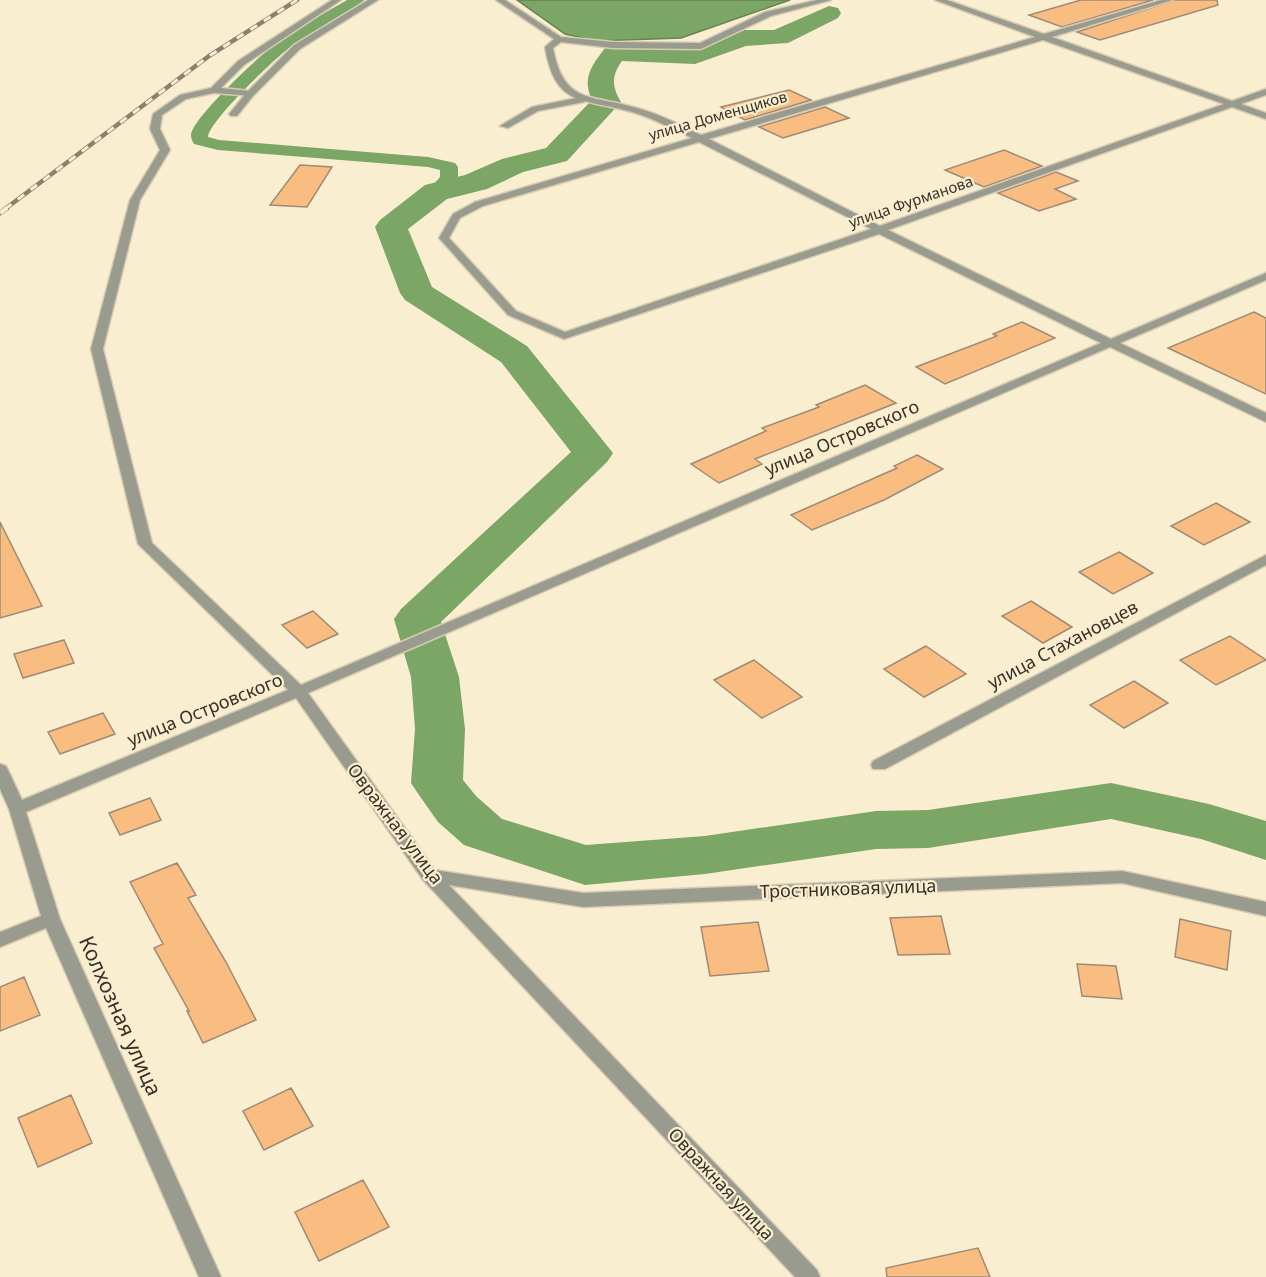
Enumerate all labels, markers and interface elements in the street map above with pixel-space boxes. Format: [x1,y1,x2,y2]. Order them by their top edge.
street label: улица Доменщиков [646,86,789,144]
street label: улица Фурманова [846,170,975,232]
street label: улица Островского [761,394,923,480]
street label: улица Стахановцев [983,594,1142,694]
street label: улица Островского [123,667,286,751]
street label: Овражная улица [343,758,449,889]
street label: Тростниковая улица [759,873,937,903]
street label: Колхозная улица [73,931,169,1100]
street label: Овражная улица [663,1122,780,1245]

